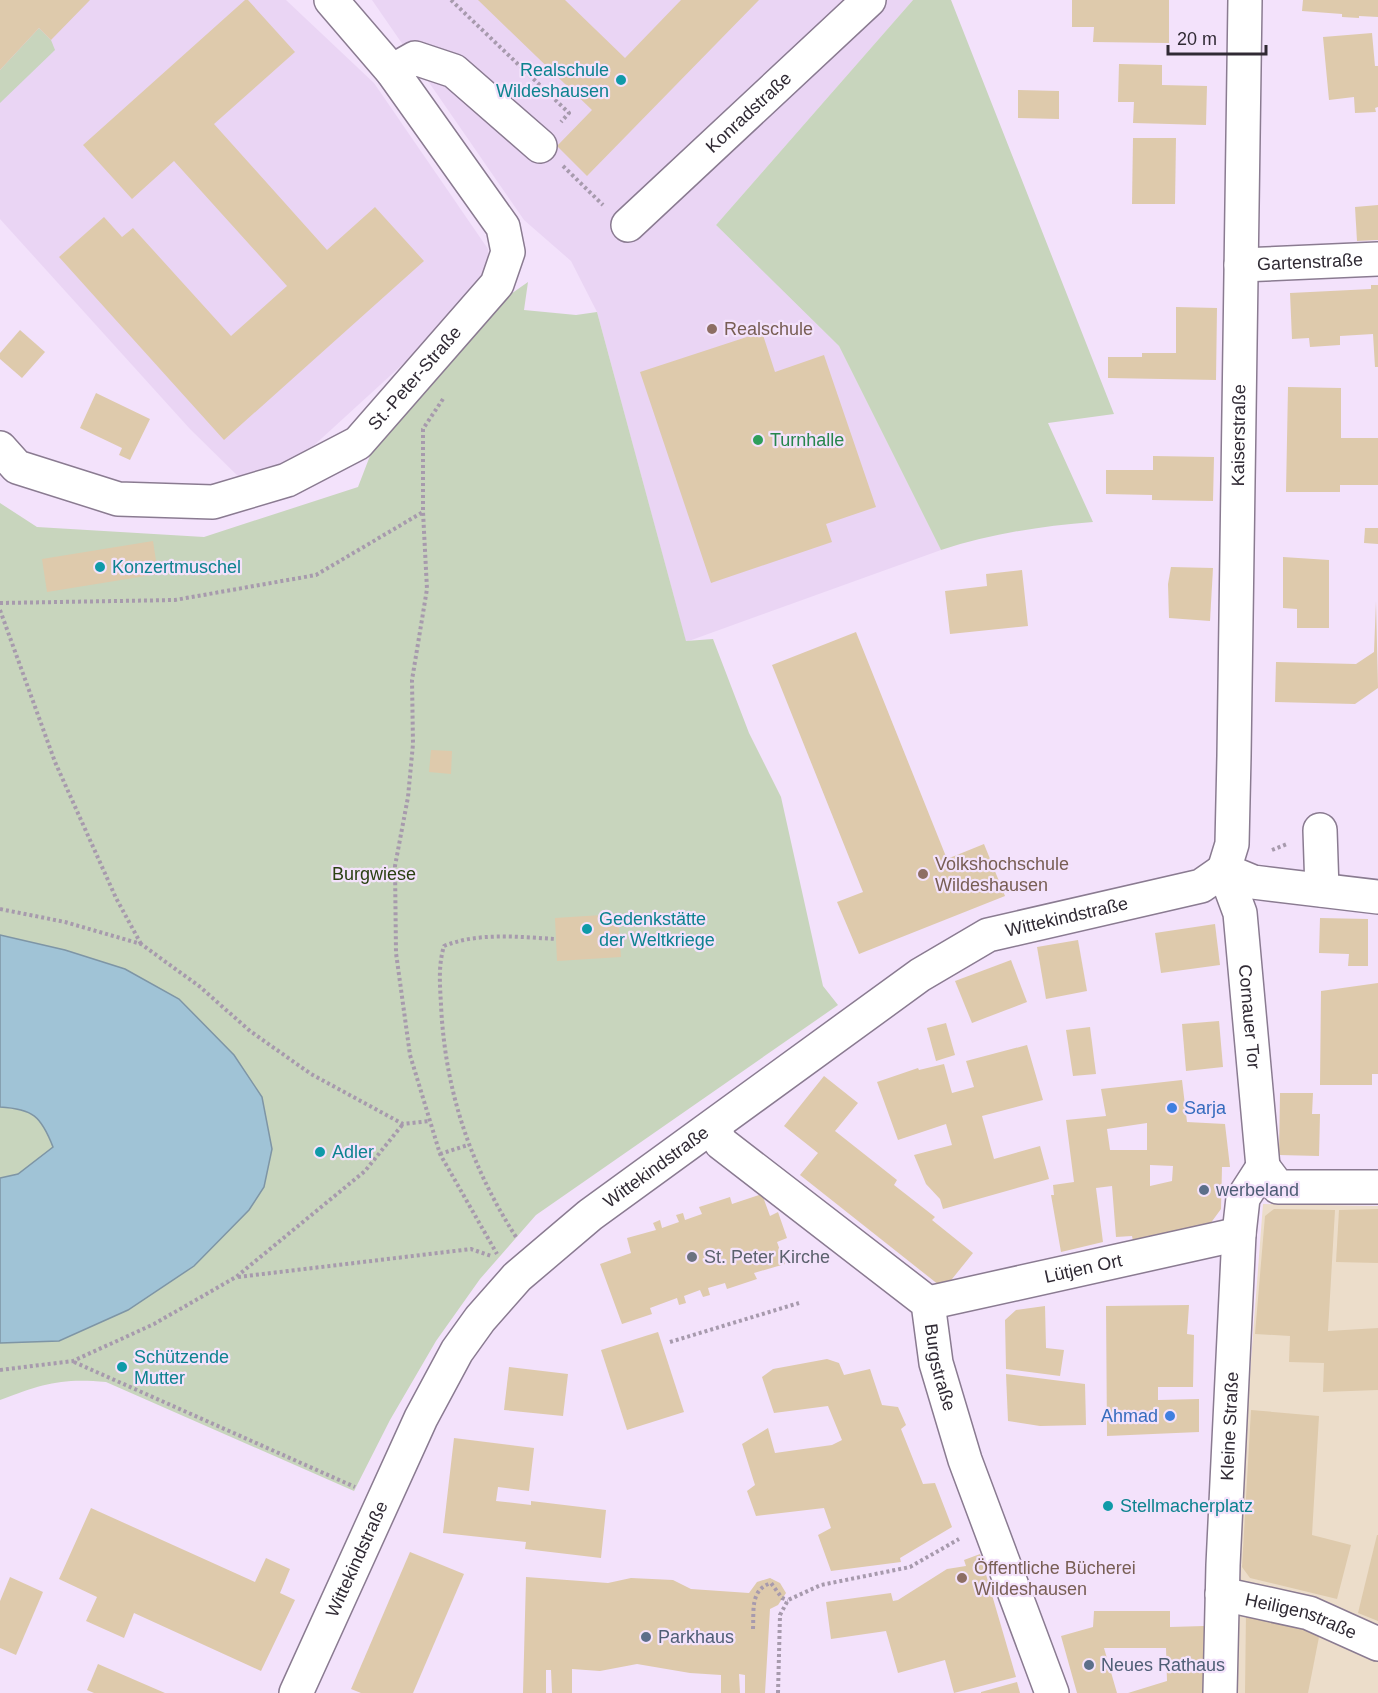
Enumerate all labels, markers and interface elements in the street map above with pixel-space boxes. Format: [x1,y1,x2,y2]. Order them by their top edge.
scale bar [1168,18,1266,56]
text: 20 m [1177,29,1217,49]
place label: Realschule Wildeshausen [496,60,609,101]
street label: Konradstraße [702,68,795,157]
marker: Realschule Wildeshausen [614,73,628,87]
street label: Gartenstraße [1256,250,1363,274]
place label: Realschule [724,319,813,339]
street label: St.-Peter-Straße [364,322,465,434]
marker: Realschule [705,322,719,336]
street label: Kaiserstraße [1228,384,1249,486]
place label: Turnhalle [770,430,844,450]
marker: Turnhalle [751,433,765,447]
place label: Konzertmuschel [112,557,241,577]
marker: Konzertmuschel [93,560,107,574]
place label: Volkshochschule Wildeshausen [935,854,1069,895]
park label: Burgwiese [332,864,416,884]
marker: Volkshochschule Wildeshausen [916,867,930,881]
street label: Wittekindstraße [1004,893,1130,941]
place label: Gedenkstätte der Weltkriege [599,909,715,950]
marker: Gedenkstätte der Weltkriege [580,922,594,936]
street label: Cornauer Tor [1235,964,1264,1070]
place label: Sarja [1184,1098,1227,1118]
marker: Sarja [1165,1101,1179,1115]
street label: Wittekindstraße [600,1122,713,1212]
place label: Adler [332,1142,374,1162]
marker: Adler [313,1145,327,1159]
place label: werbeland [1215,1180,1299,1200]
marker: werbeland [1197,1183,1211,1197]
place label: St. Peter Kirche [704,1247,830,1267]
marker: St. Peter Kirche [685,1250,699,1264]
street label: Lütjen Ort [1042,1250,1124,1287]
street label: Burgstraße [921,1322,960,1413]
place label: Schützende Mutter [134,1347,229,1388]
marker: Schützende Mutter [115,1360,129,1374]
street label: Kleine Straße [1217,1371,1242,1481]
place label: Ahmad [1101,1406,1158,1426]
marker: Ahmad [1163,1409,1177,1423]
place label: Stellmacherplatz [1120,1496,1253,1516]
street label: Wittekindstraße [322,1498,392,1620]
marker: Stellmacherplatz [1101,1499,1115,1513]
place label: Öffentliche Bücherei Wildeshausen [974,1558,1136,1599]
marker: Öffentliche Bücherei Wildeshausen [955,1571,969,1585]
street label: Heiligenstraße [1243,1589,1360,1643]
place label: Parkhaus [658,1627,734,1647]
marker: Parkhaus [639,1630,653,1644]
place label: Neues Rathaus [1101,1655,1225,1675]
marker: Neues Rathaus [1082,1658,1096,1672]

